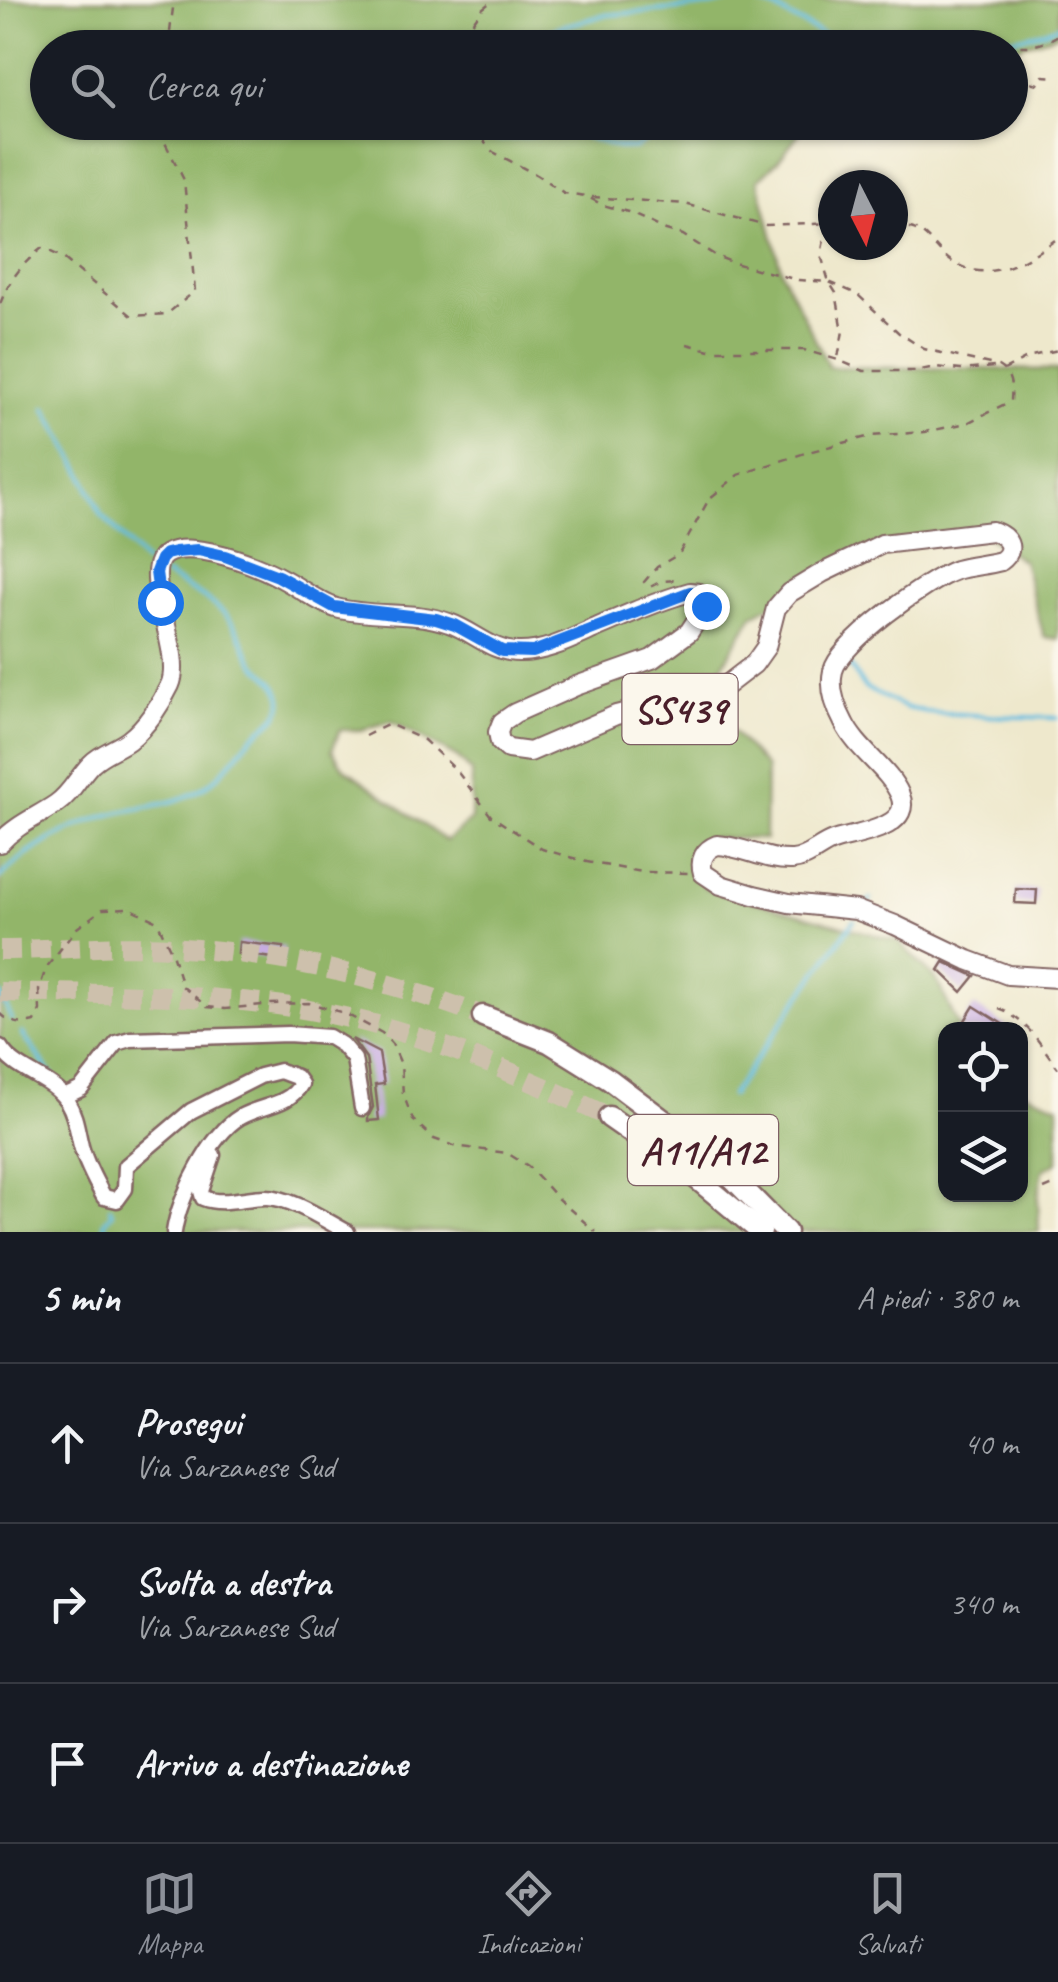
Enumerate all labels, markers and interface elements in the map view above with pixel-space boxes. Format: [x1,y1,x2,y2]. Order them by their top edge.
search box [30,30,1028,140]
icon: search [65,58,120,113]
text: Cerca qui [145,62,262,109]
north arrow [818,170,908,260]
route start [138,580,184,626]
route end [684,584,730,630]
road number: SS439 [622,674,738,744]
map controls [938,1022,1028,1202]
button: locate [938,1022,1028,1112]
button: layers [938,1112,1028,1202]
road number: A11/A12 [628,1115,778,1185]
text: 5 min [40,1271,120,1324]
text: A piedi · 380 m [857,1277,1018,1318]
text: Prosegui [135,1399,242,1446]
icon: ahead [40,1416,95,1471]
text: 40 m [964,1423,1018,1464]
text: Via Sarzanese Sud [135,1446,335,1487]
text: Svolta a destra [135,1559,331,1606]
icon: right [40,1576,95,1631]
text: 340 m [949,1583,1018,1624]
text: Via Sarzanese Sud [135,1606,335,1647]
icon: arrive [40,1736,95,1791]
text: Arrivo a destinazione [135,1740,407,1787]
tab: Mappa [137,1866,202,1961]
tab: Indicazioni [477,1866,580,1961]
tab: Salvati [855,1866,921,1961]

